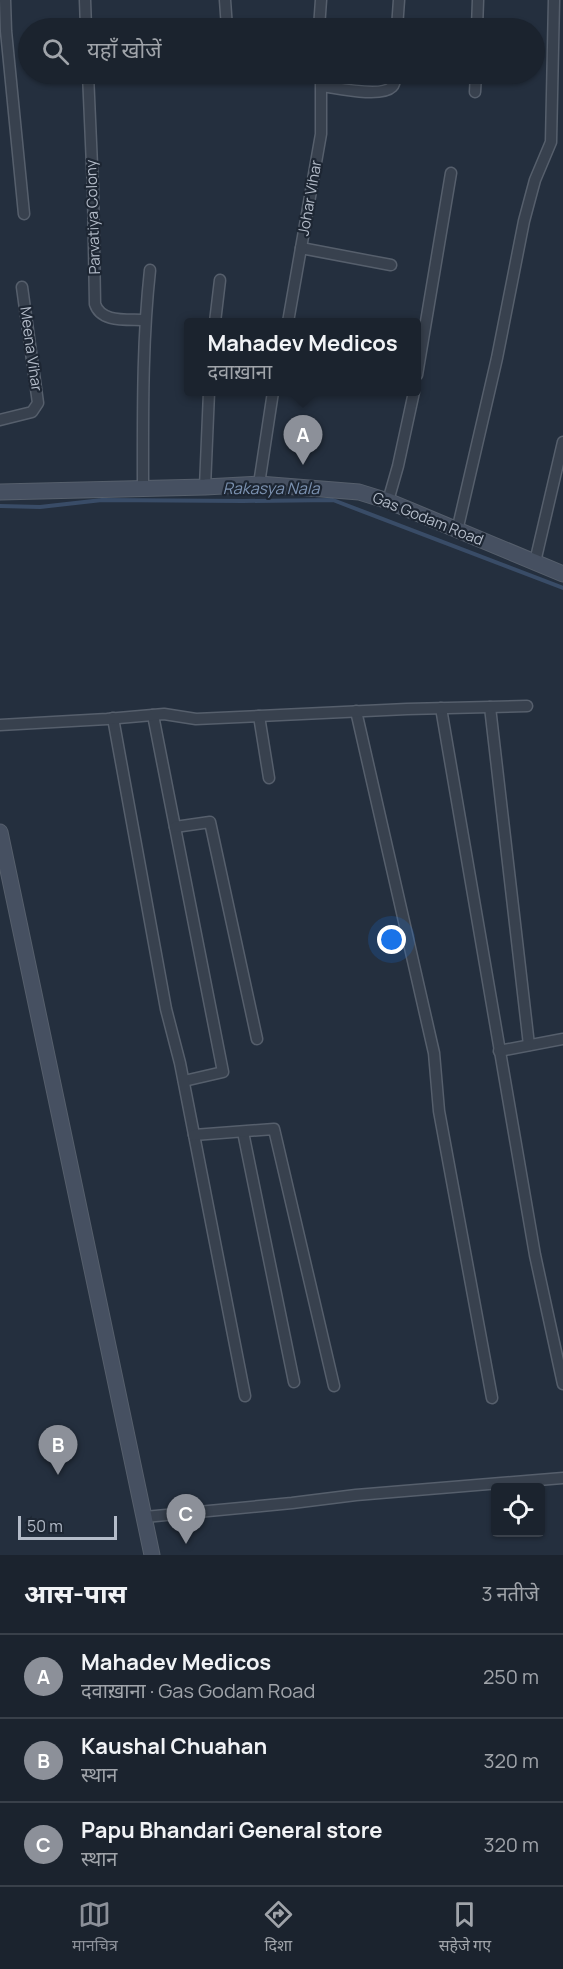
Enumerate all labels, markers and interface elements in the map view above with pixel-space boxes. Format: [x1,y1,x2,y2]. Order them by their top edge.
search box [18,18,545,84]
icon: search [39,35,72,68]
text: यहाँ खोजें [87,35,162,65]
street label: Johar Vihar [293,158,327,237]
street label: Parvatiya Colony [80,159,105,275]
street label: Meena Vihar [15,305,48,393]
popup [184,318,421,396]
text: Mahadev Medicos [207,328,398,358]
text: दवाख़ाना [207,358,272,385]
pin: A [284,416,322,465]
water label: Rakasya Nala [223,477,320,499]
street label: Gas Godam Road [370,487,487,550]
your location [377,925,406,954]
pin: B [38,1426,78,1475]
map controls [491,1483,545,1537]
button: locate [491,1483,545,1537]
pin: C [166,1494,206,1544]
scale bar [18,1513,117,1540]
text: 50 m [27,1515,63,1537]
text: आस-पास [24,1575,127,1611]
text: 3 नतीजे [481,1580,539,1607]
text: Mahadev Medicos [81,1647,271,1677]
text: A [37,1663,50,1690]
text: 250 m [483,1663,539,1690]
text: दवाख़ाना · Gas Godam Road [81,1677,315,1704]
text: Kaushal Chuahan [81,1731,267,1761]
text: B [37,1747,50,1774]
text: 320 m [483,1747,539,1774]
text: स्थान [81,1761,117,1788]
text: Papu Bhandari General store [81,1815,382,1845]
text: C [36,1831,51,1858]
text: 320 m [483,1831,539,1858]
text: स्थान [81,1845,117,1872]
tab: मानचित्र [72,1898,118,1958]
tab: दिशा [262,1898,295,1958]
tab: सहेजे गए [439,1898,491,1958]

